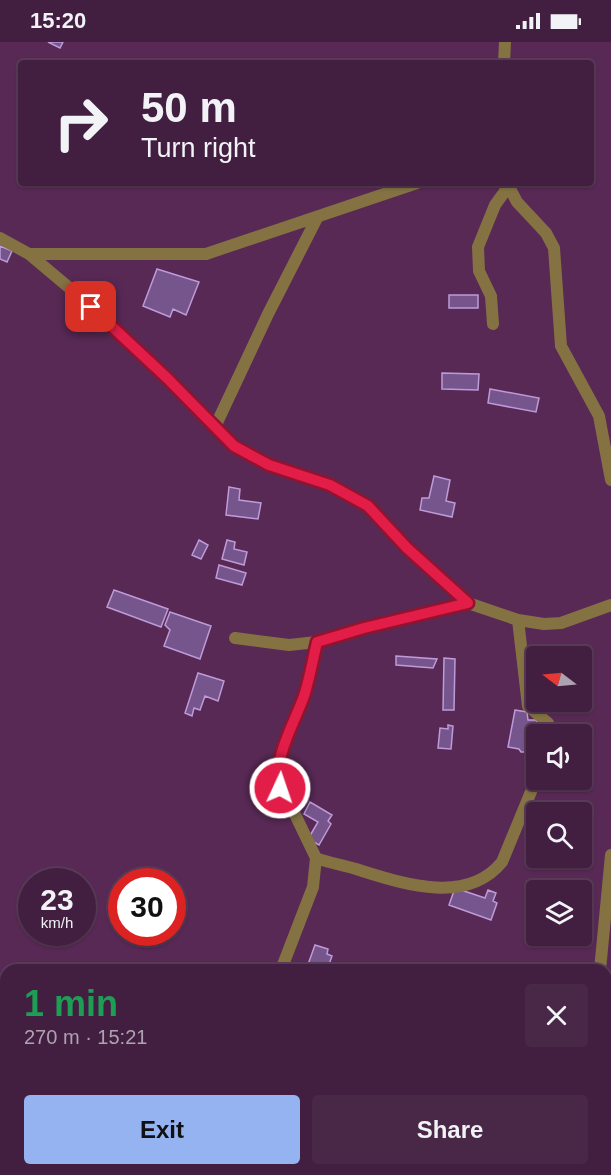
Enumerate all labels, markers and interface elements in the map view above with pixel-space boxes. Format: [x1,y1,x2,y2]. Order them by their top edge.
text: 15:20 [30,8,86,33]
icon: right [42,84,120,162]
text: 50 m [141,84,237,131]
text: Turn right [141,133,256,163]
pin [65,281,116,332]
icon: arrive [74,290,107,323]
north arrow [526,646,592,712]
map controls [526,646,592,946]
button: sound [526,724,592,790]
position arrow [248,756,312,820]
button: search [526,802,592,868]
speed limit sign: 30 [108,868,186,946]
button: layers [526,880,592,946]
text: 23 [40,883,74,916]
text: km/h [41,914,73,931]
text: 1 min [24,983,118,1024]
button: close [525,984,588,1047]
text: 270 m · 15:21 [24,1026,147,1048]
button: Exit [24,1095,300,1164]
button: Share [312,1095,588,1164]

